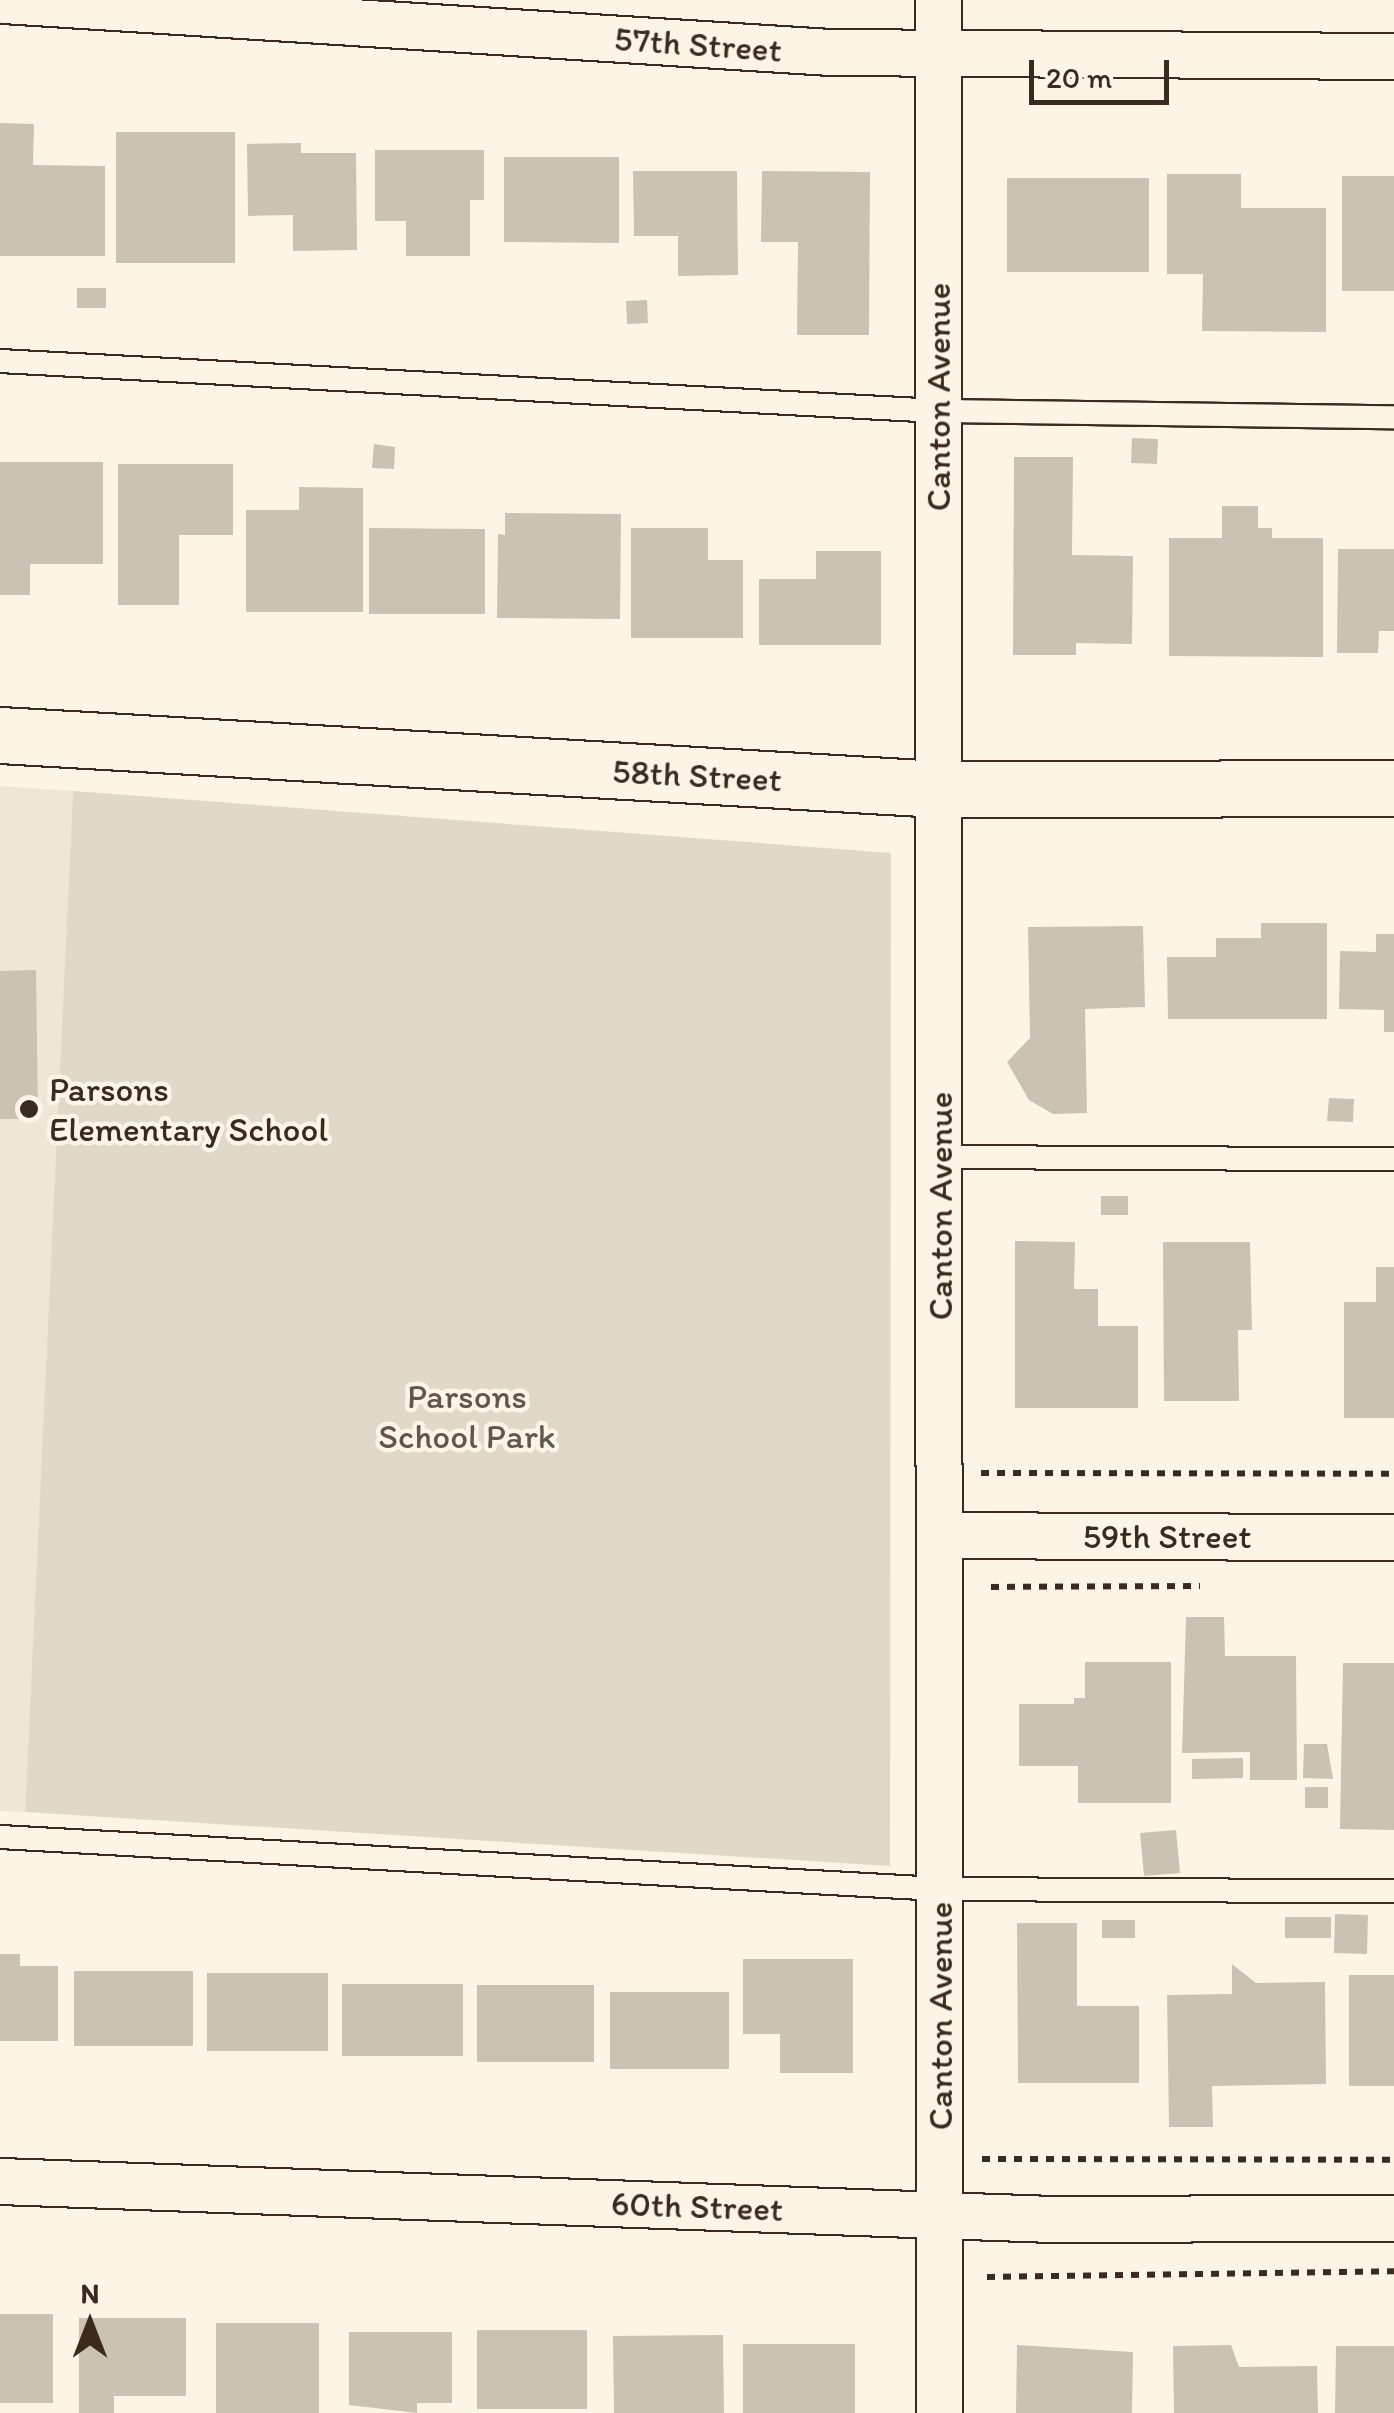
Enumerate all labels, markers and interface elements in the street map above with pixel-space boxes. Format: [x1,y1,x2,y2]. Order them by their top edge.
street label: 57th Street [613,17,783,71]
scale bar [1034,40,1174,102]
text: 20 m [1046,59,1112,96]
street label: Canton Avenue [917,283,959,511]
street label: 58th Street [612,750,782,800]
place label: Parsons Elementary School [49,1068,328,1150]
street label: Canton Avenue [919,1092,961,1320]
marker: Parsons Elementary School [18,1098,40,1120]
park label: Parsons School Park [379,1375,555,1457]
street label: 59th Street [1083,1515,1251,1557]
street label: Canton Avenue [919,1902,961,2130]
street label: 60th Street [611,2182,783,2230]
north arrow [40,2273,140,2373]
text: N [81,2276,99,2310]

